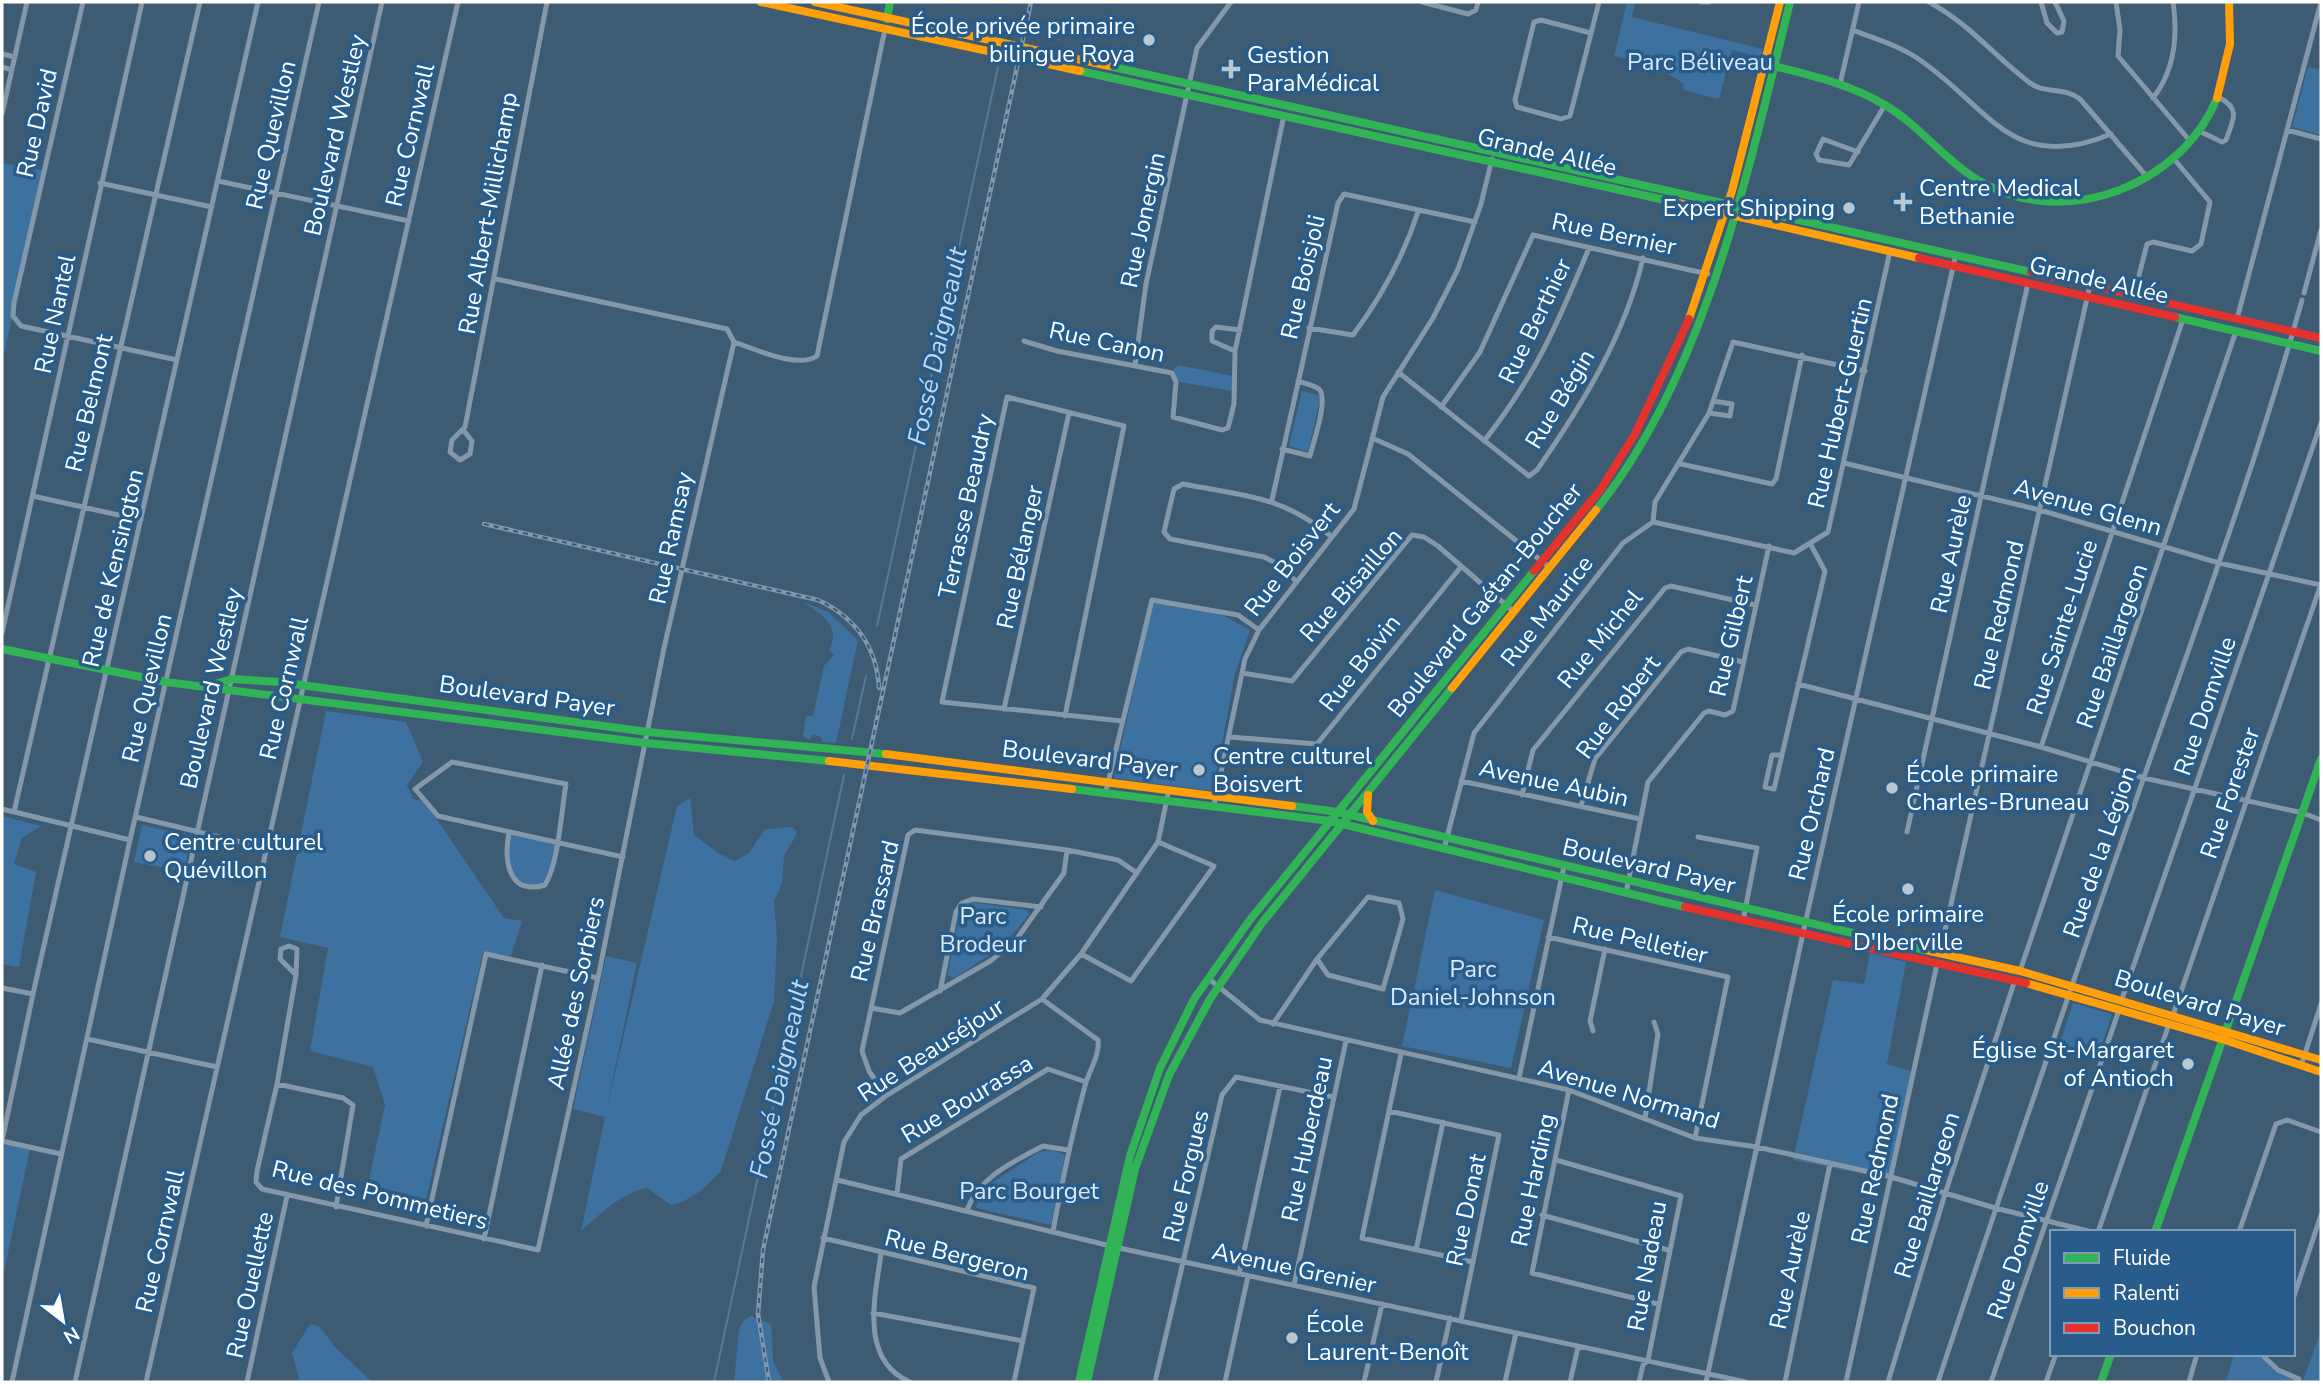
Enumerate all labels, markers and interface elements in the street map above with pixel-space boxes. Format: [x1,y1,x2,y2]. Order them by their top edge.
place label: École privée primaire bilingue Roya [911,10,1135,70]
street label: Boulevard Westley [296,31,374,239]
marker: École privée primaire bilingue Roya [1141,32,1157,48]
place label: Gestion ParaMédical [1247,39,1379,99]
park label: Parc Béliveau [1627,46,1773,78]
street label: Rue Quevillon [238,57,304,213]
marker: Gestion ParaMédical [1221,59,1241,79]
street label: Rue Cornwall [378,60,442,210]
street label: Rue David [9,65,65,181]
street label: Rue Albert-Millichamp [451,89,525,337]
street label: Grande Allée [1474,120,1620,184]
street label: Rue Jonergin [1113,149,1173,291]
place label: Centre Medical Bethanie [1919,172,2080,232]
place label: Expert Shipping [1663,192,1835,224]
marker: Centre Medical Bethanie [1893,192,1913,212]
marker: Expert Shipping [1841,200,1857,216]
street label: Rue Bernier [1549,205,1680,263]
street label: Rue Boisjoli [1273,212,1333,342]
water label: Fossé Daigneault [899,243,976,448]
street label: Grande Allée [2026,248,2172,312]
street label: Rue Nantel [27,252,83,376]
street label: Rue Berthier [1491,253,1579,389]
street label: Rue Hubert-Guertin [1800,295,1880,511]
street label: Rue Canon [1046,314,1168,370]
street label: Rue Belmont [58,330,121,475]
street label: Rue Bégin [1518,343,1602,455]
street label: Terrasse Beaudry [931,410,1001,601]
street label: Rue de Kensington [75,466,151,670]
street label: Rue Ramsay [641,468,701,607]
street label: Avenue Glenn [2010,471,2166,543]
street label: Boulevard Gaétan-Boucher [1380,476,1590,724]
street label: Rue Bélanger [989,482,1051,632]
street label: Rue Aurèle [1923,492,1979,616]
street label: Rue Boisvert [1237,495,1347,623]
street label: Rue Bisaillon [1293,521,1409,649]
street label: Rue Sainte-Lucie [2019,535,2105,719]
street label: Rue Redmond [1966,537,2032,693]
street label: Rue Maurice [1493,549,1601,673]
street label: Rue Baillargeon [2069,559,2155,733]
street label: Rue Gilbert [1702,572,1761,699]
street label: Rue Michel [1550,583,1650,695]
street label: Boulevard Westley [172,584,250,792]
street label: Rue Boivin [1312,608,1408,718]
street label: Rue Quevillon [114,610,180,766]
street label: Rue Cornwall [252,613,316,763]
street label: Rue Domville [2166,632,2244,780]
street label: Rue Robert [1569,648,1668,765]
street label: Boulevard Payer [437,668,617,724]
street label: Rue Forester [2193,723,2268,863]
street label: Boulevard Payer [1000,732,1180,786]
place label: Centre culturel Boisvert [1213,740,1372,800]
street label: Rue Orchard [1781,745,1843,883]
street label: Avenue Aubin [1476,752,1632,814]
place label: École primaire Charles-Bruneau [1906,758,2089,818]
marker: Centre culturel Boisvert [1191,762,1207,778]
street label: Rue de la Légion [2056,762,2144,942]
marker: École primaire Charles-Bruneau [1884,780,1900,796]
place label: Centre culturel Quévillon [164,826,323,886]
street label: Boulevard Payer [1559,831,1739,902]
street label: Rue Brassard [843,837,907,985]
marker: Centre culturel Quévillon [142,848,158,864]
marker: École primaire D'Iberville [1900,881,1916,897]
street label: Allée des Sorbiers [540,893,612,1093]
place label: École primaire D'Iberville [1832,898,1984,958]
park label: Parc Brodeur [940,900,1027,960]
street label: Rue Pelletier [1569,909,1711,971]
park label: Parc Daniel-Johnson [1390,953,1556,1013]
street label: Boulevard Payer [2111,962,2290,1044]
water label: Fossé Daigneault [741,976,818,1181]
street label: Rue Beauséjour [851,990,1011,1109]
place label: Église St-Margaret of Antioch [1972,1034,2175,1094]
street label: Rue Bourassa [895,1047,1039,1151]
street label: Avenue Normand [1534,1051,1724,1137]
street label: Rue Huberdeau [1274,1053,1340,1225]
marker: Église St-Margaret of Antioch [2180,1056,2196,1072]
street label: Rue Redmond [1843,1091,1907,1247]
street label: Rue Forgues [1155,1107,1217,1245]
street label: Rue Baillargeon [1887,1108,1967,1282]
street label: Rue Harding [1503,1111,1563,1249]
street label: Rue Donat [1438,1150,1494,1269]
street label: Rue des Pommetiers [269,1153,491,1237]
street label: Rue Cornwall [128,1166,192,1316]
park label: Parc Bourget [959,1175,1099,1207]
street label: Rue Domville [1979,1176,2057,1324]
street label: Rue Nadeau [1620,1198,1674,1334]
street label: Rue Aurèle [1762,1208,1818,1332]
street label: Rue Ouellette [219,1209,281,1361]
street label: Rue Bergeron [881,1222,1033,1288]
legend [2050,1230,2295,1356]
street label: Avenue Grenier [1209,1235,1379,1301]
text: Fluide [2113,1244,2171,1272]
text: Ralenti [2113,1279,2180,1307]
north arrow [28,1286,98,1356]
place label: École Laurent-Benoît [1306,1308,1469,1368]
text: Bouchon [2113,1314,2196,1342]
text: N [58,1320,84,1350]
marker: École Laurent-Benoît [1284,1330,1300,1346]

